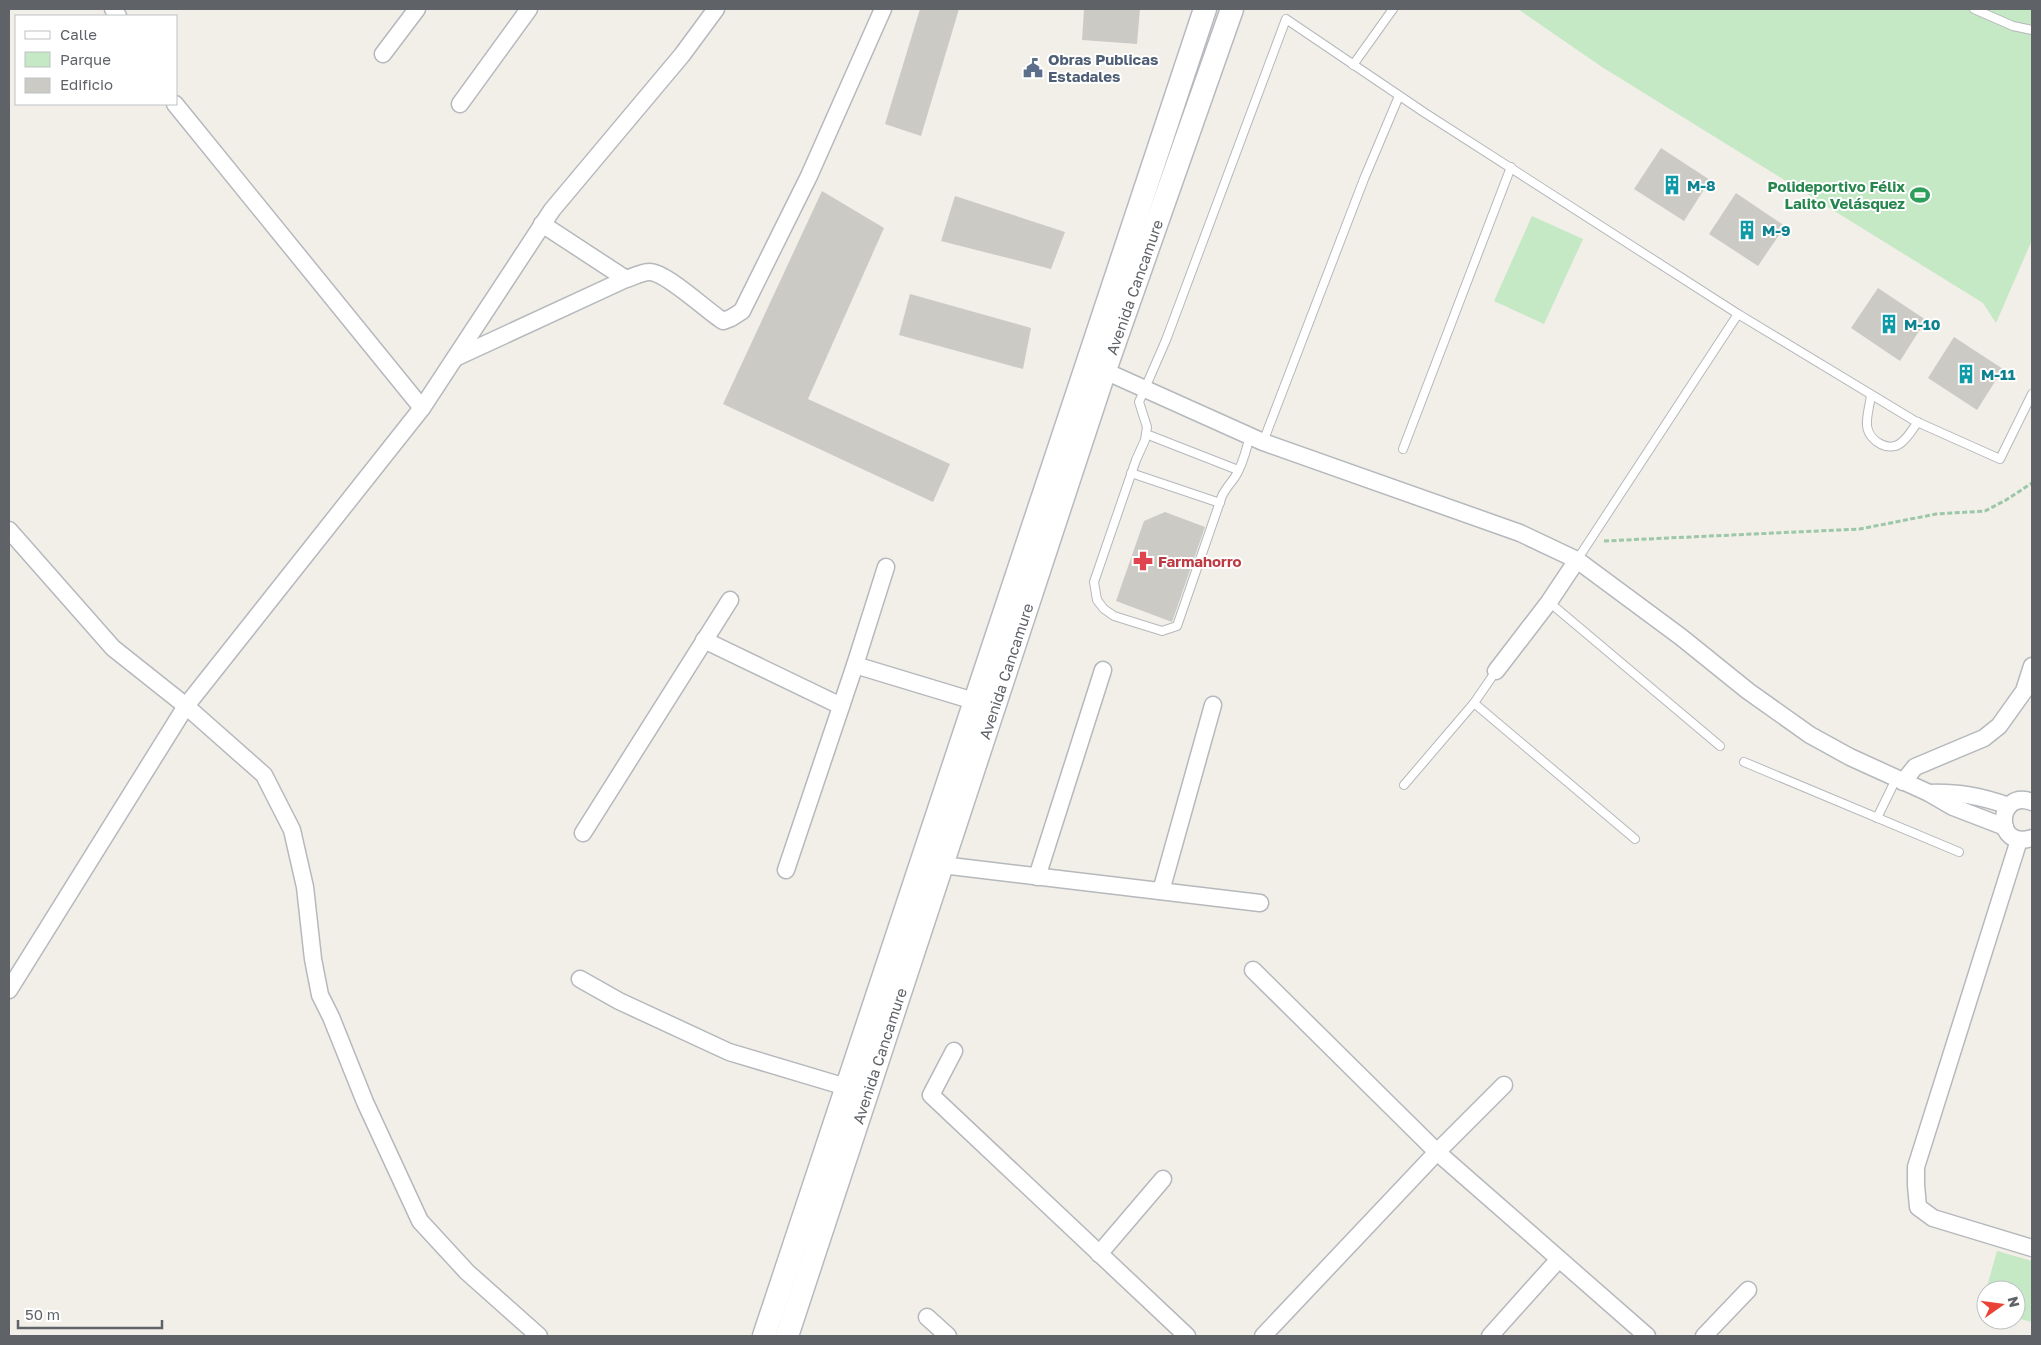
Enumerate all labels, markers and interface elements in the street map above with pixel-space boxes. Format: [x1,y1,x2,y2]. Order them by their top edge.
legend [15,15,178,105]
text: Calle [60,25,97,43]
text: Parque [60,50,111,68]
place label: Obras Publicas Estadales [1048,50,1158,85]
public building icon: Obras Publicas Estadales [1022,57,1044,79]
text: Edificio [60,75,113,93]
building icon: M-8 [1661,174,1683,196]
place label: M-8 [1687,176,1716,194]
place label: Polideportivo Félix Lalito Velásquez [1767,177,1905,212]
sports icon: Polideportivo Félix Lalito Velásquez [1909,184,1931,206]
street label: Avenida Cancamure [1102,217,1166,357]
building icon: M-9 [1736,219,1758,241]
place label: M-9 [1762,221,1791,239]
building icon: M-10 [1878,313,1900,335]
place label: M-10 [1904,315,1941,333]
building icon: M-11 [1955,363,1977,385]
place label: M-11 [1981,365,2016,383]
pharmacy icon: Farmahorro [1132,550,1154,572]
place label: Farmahorro [1158,552,1242,570]
street label: Avenida Cancamure [975,601,1037,741]
street label: Avenida Cancamure [848,985,910,1126]
north arrow [1976,1280,2026,1330]
text: N [2005,1295,2024,1309]
scale bar [18,1298,161,1330]
text: 50 m [25,1305,60,1323]

